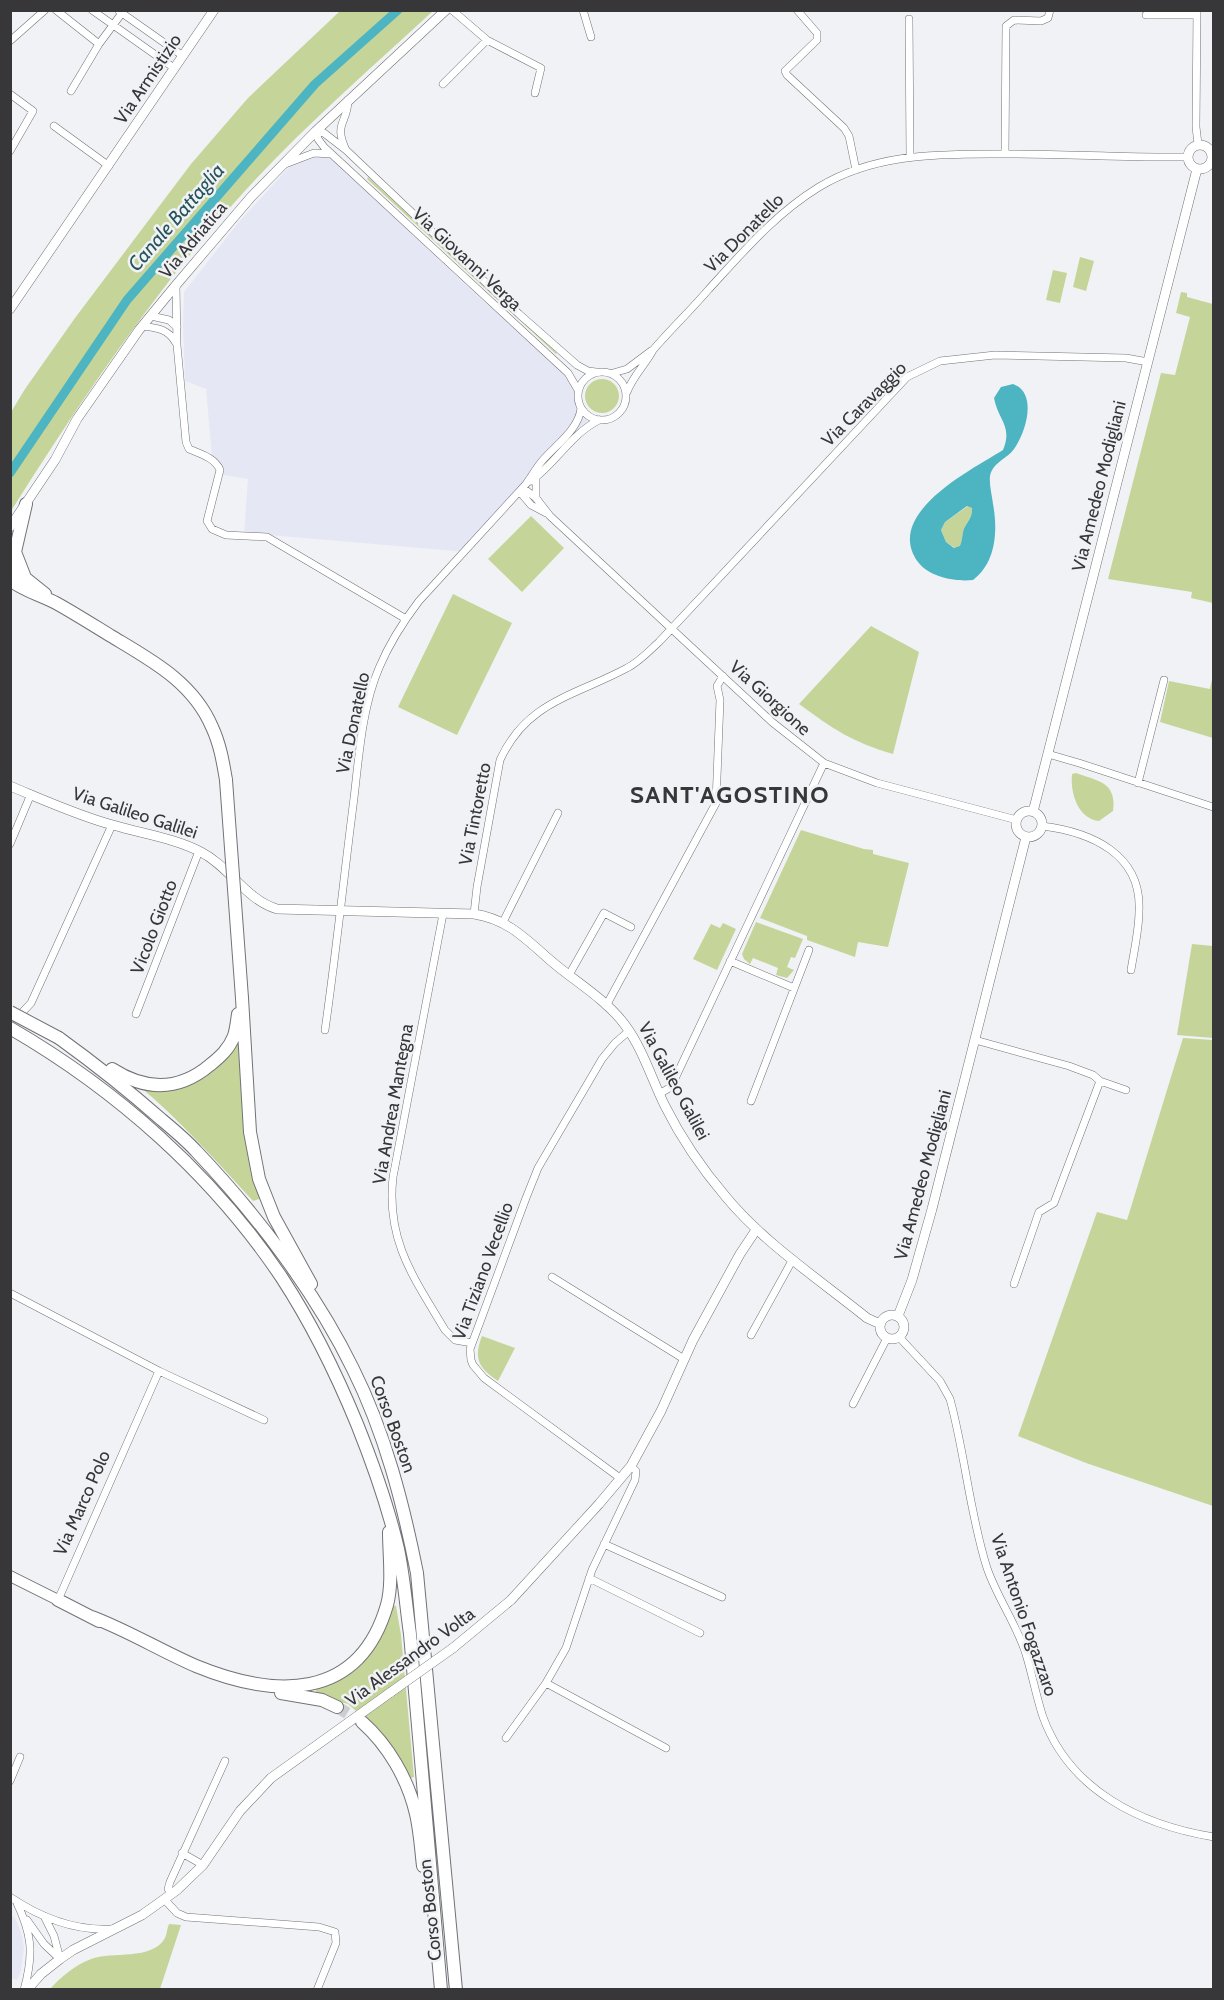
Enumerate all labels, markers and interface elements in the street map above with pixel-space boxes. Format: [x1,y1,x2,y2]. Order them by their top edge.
street label: Via Armistizio [110,30,186,128]
water label: Canale Battaglia [123,158,229,276]
street label: Via Donatello [700,189,788,277]
street label: Via Adriatica [154,197,232,283]
street label: Via Giovanni Verga [408,203,527,316]
street label: Via Caravaggio [817,357,911,451]
street label: Via Amedeo Modigliani [1067,398,1131,574]
street label: Via Giorgione [725,656,815,740]
street label: Via Donatello [332,670,375,776]
street label: Via Tintoretto [454,761,496,867]
district label: SANT'AGOSTINO [630,780,830,809]
street label: Via Galileo Galilei [70,782,200,844]
street label: Vicolo Giotto [126,877,182,977]
street label: Via Galileo Galilei [634,1018,714,1144]
street label: Via Andrea Mantegna [368,1022,418,1186]
street label: Via Amedeo Modigliani [890,1088,956,1262]
street label: Via Tiziano Vecellio [448,1199,518,1343]
street label: Corso Boston [365,1372,421,1476]
street label: Via Marco Polo [49,1447,115,1559]
street label: Via Antonio Fogazzaro [986,1531,1062,1699]
street label: Via Alessandro Volta [341,1603,479,1711]
street label: Corso Boston [414,1858,446,1962]

